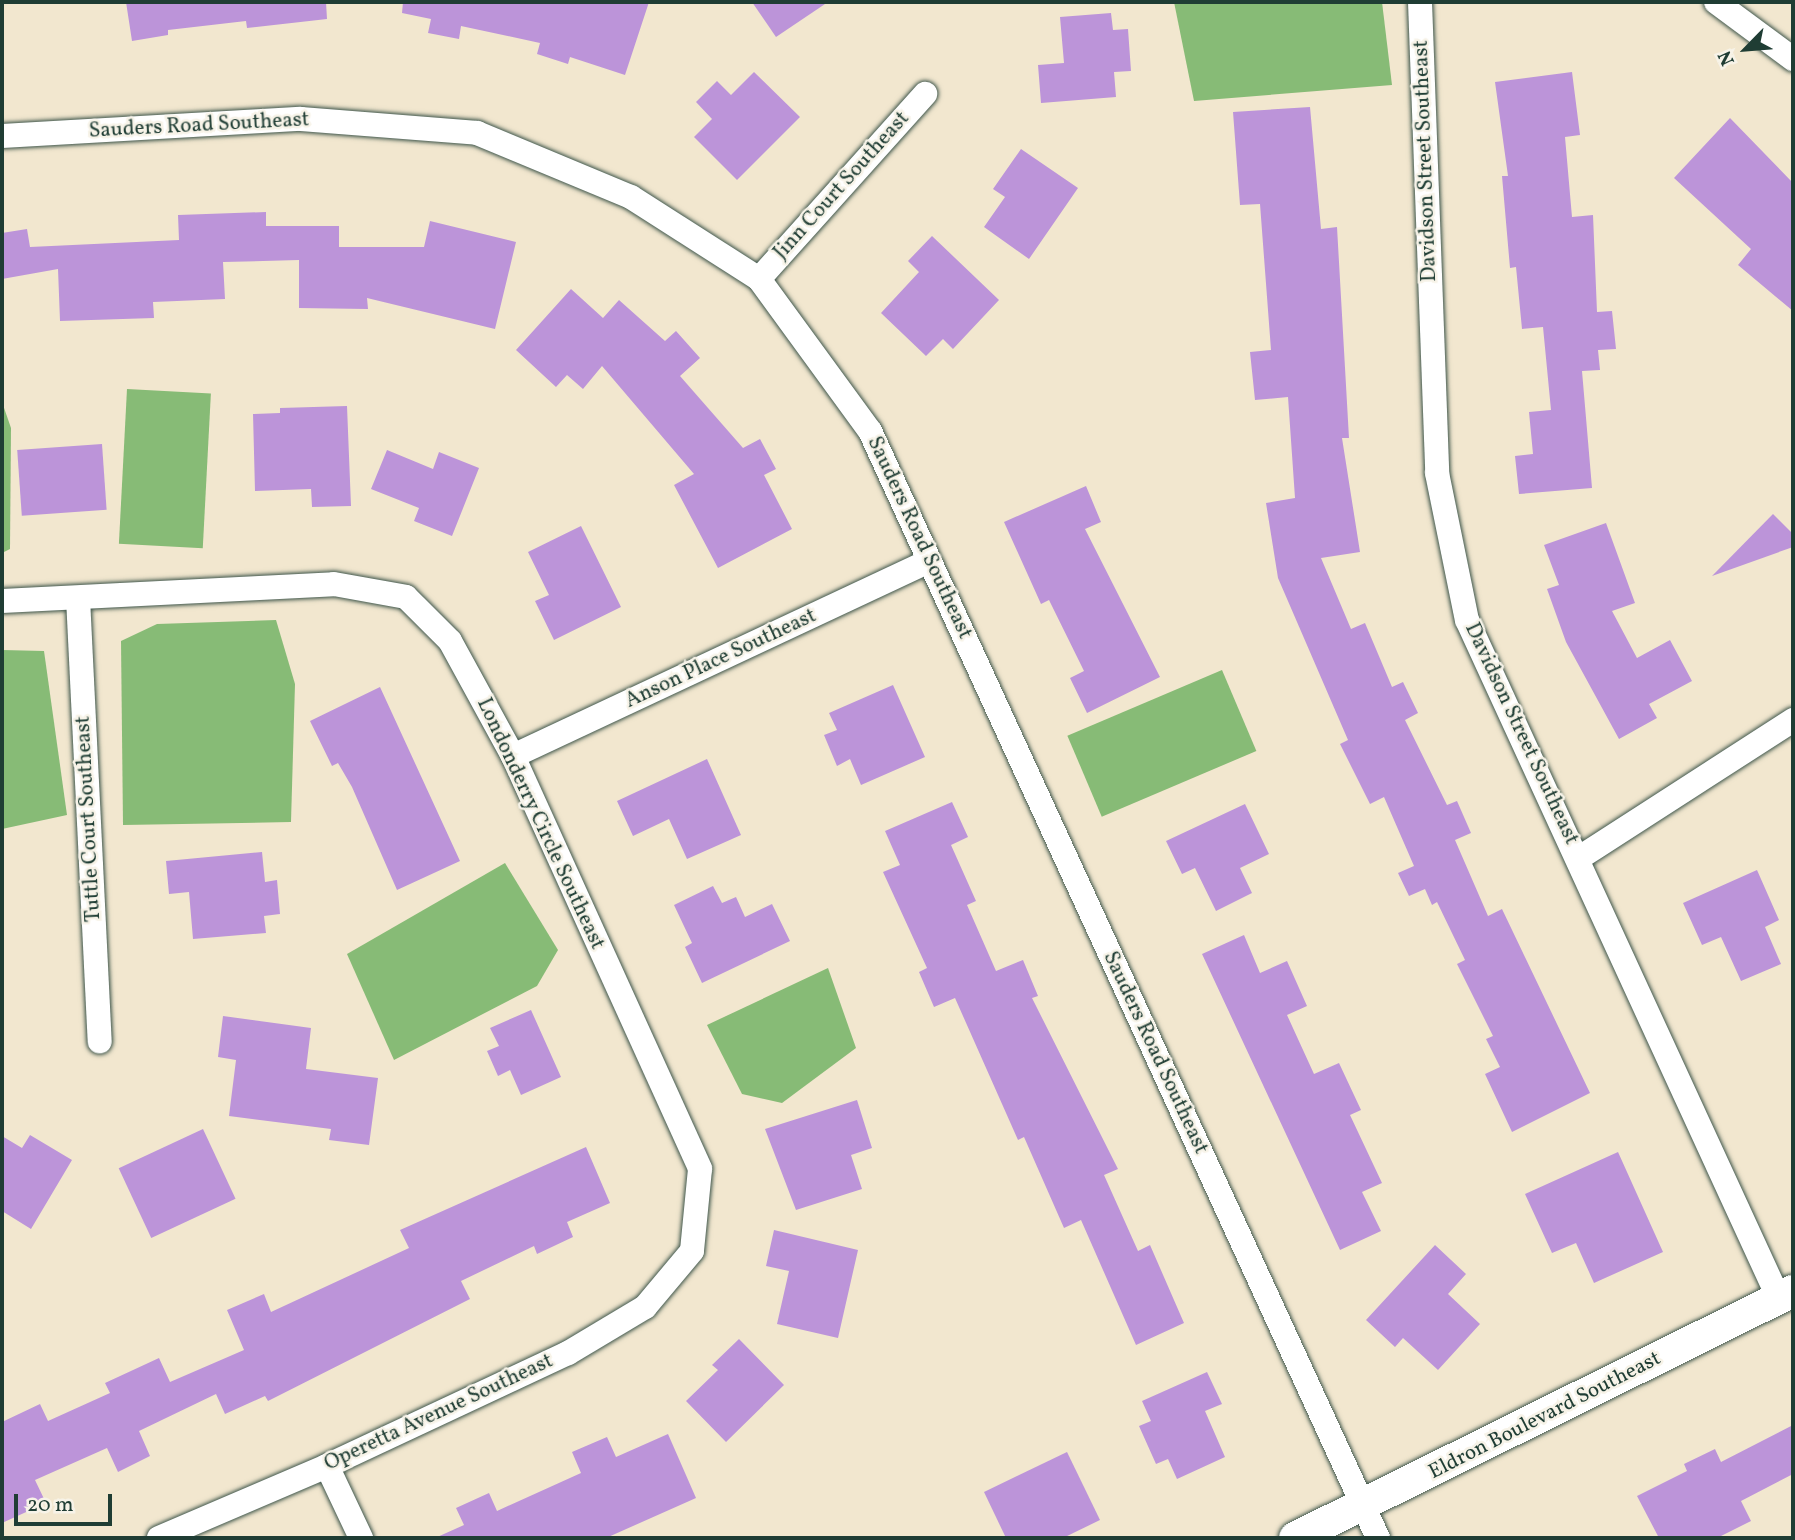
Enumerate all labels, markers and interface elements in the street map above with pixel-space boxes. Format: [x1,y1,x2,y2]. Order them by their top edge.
north arrow [1711,14,1781,84]
street label: Davidson Street Southeast [1409,40,1443,282]
text: N [1712,46,1742,70]
street label: Jinn Court Southeast [769,107,915,265]
street label: Sauders Road Southeast [88,108,310,144]
street label: Sauders Road Southeast [861,433,977,643]
street label: Anson Place Southeast [621,604,821,714]
street label: Davidson Street Southeast [1458,619,1584,849]
street label: Londonderry Circle Southeast [470,694,610,954]
street label: Tuttle Court Southeast [71,715,107,923]
street label: Sauders Road Southeast [1097,948,1213,1158]
street label: Eldron Boulevard Southeast [1425,1346,1665,1486]
street label: Operetta Avenue Southeast [321,1349,557,1477]
scale bar [18,1480,116,1524]
text: 20 m [27,1491,73,1520]

